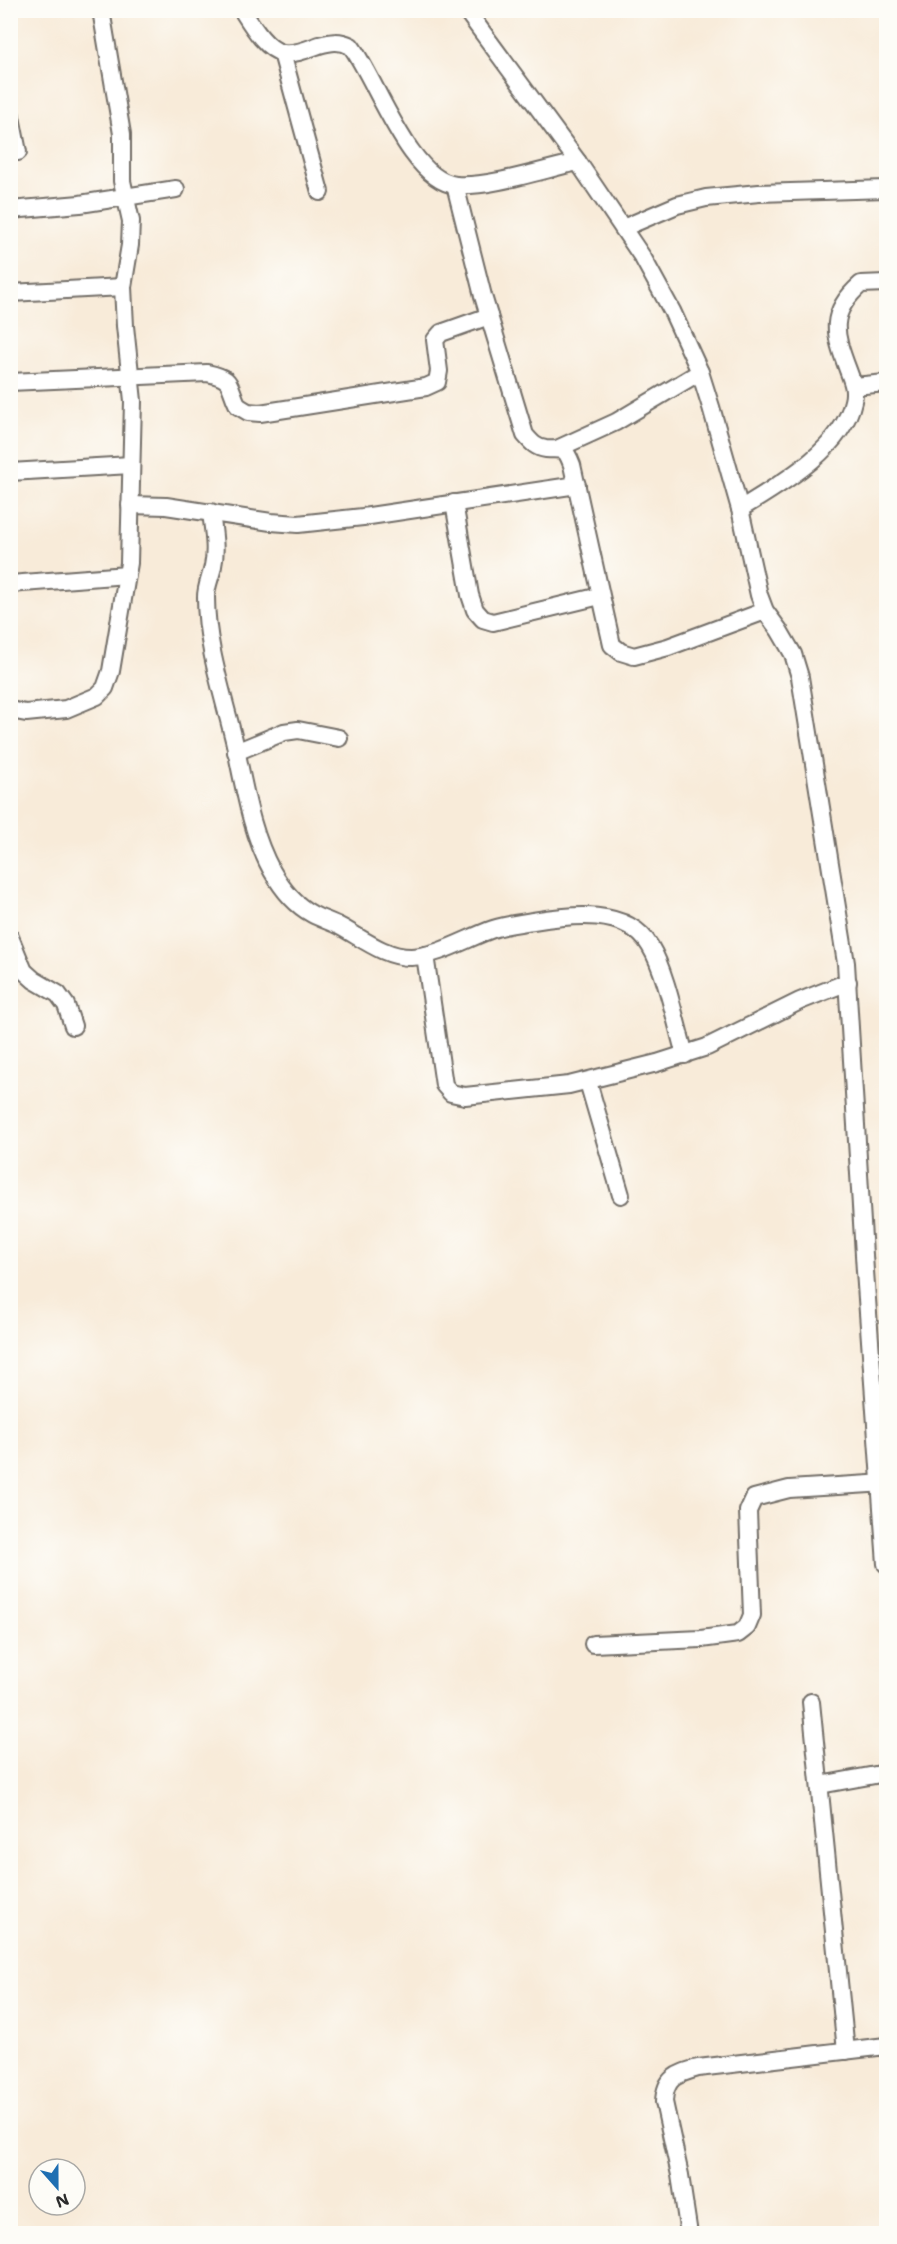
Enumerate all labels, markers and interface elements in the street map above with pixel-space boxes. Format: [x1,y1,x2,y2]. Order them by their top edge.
north arrow [27,2157,87,2217]
text: N [53,2188,72,2213]

